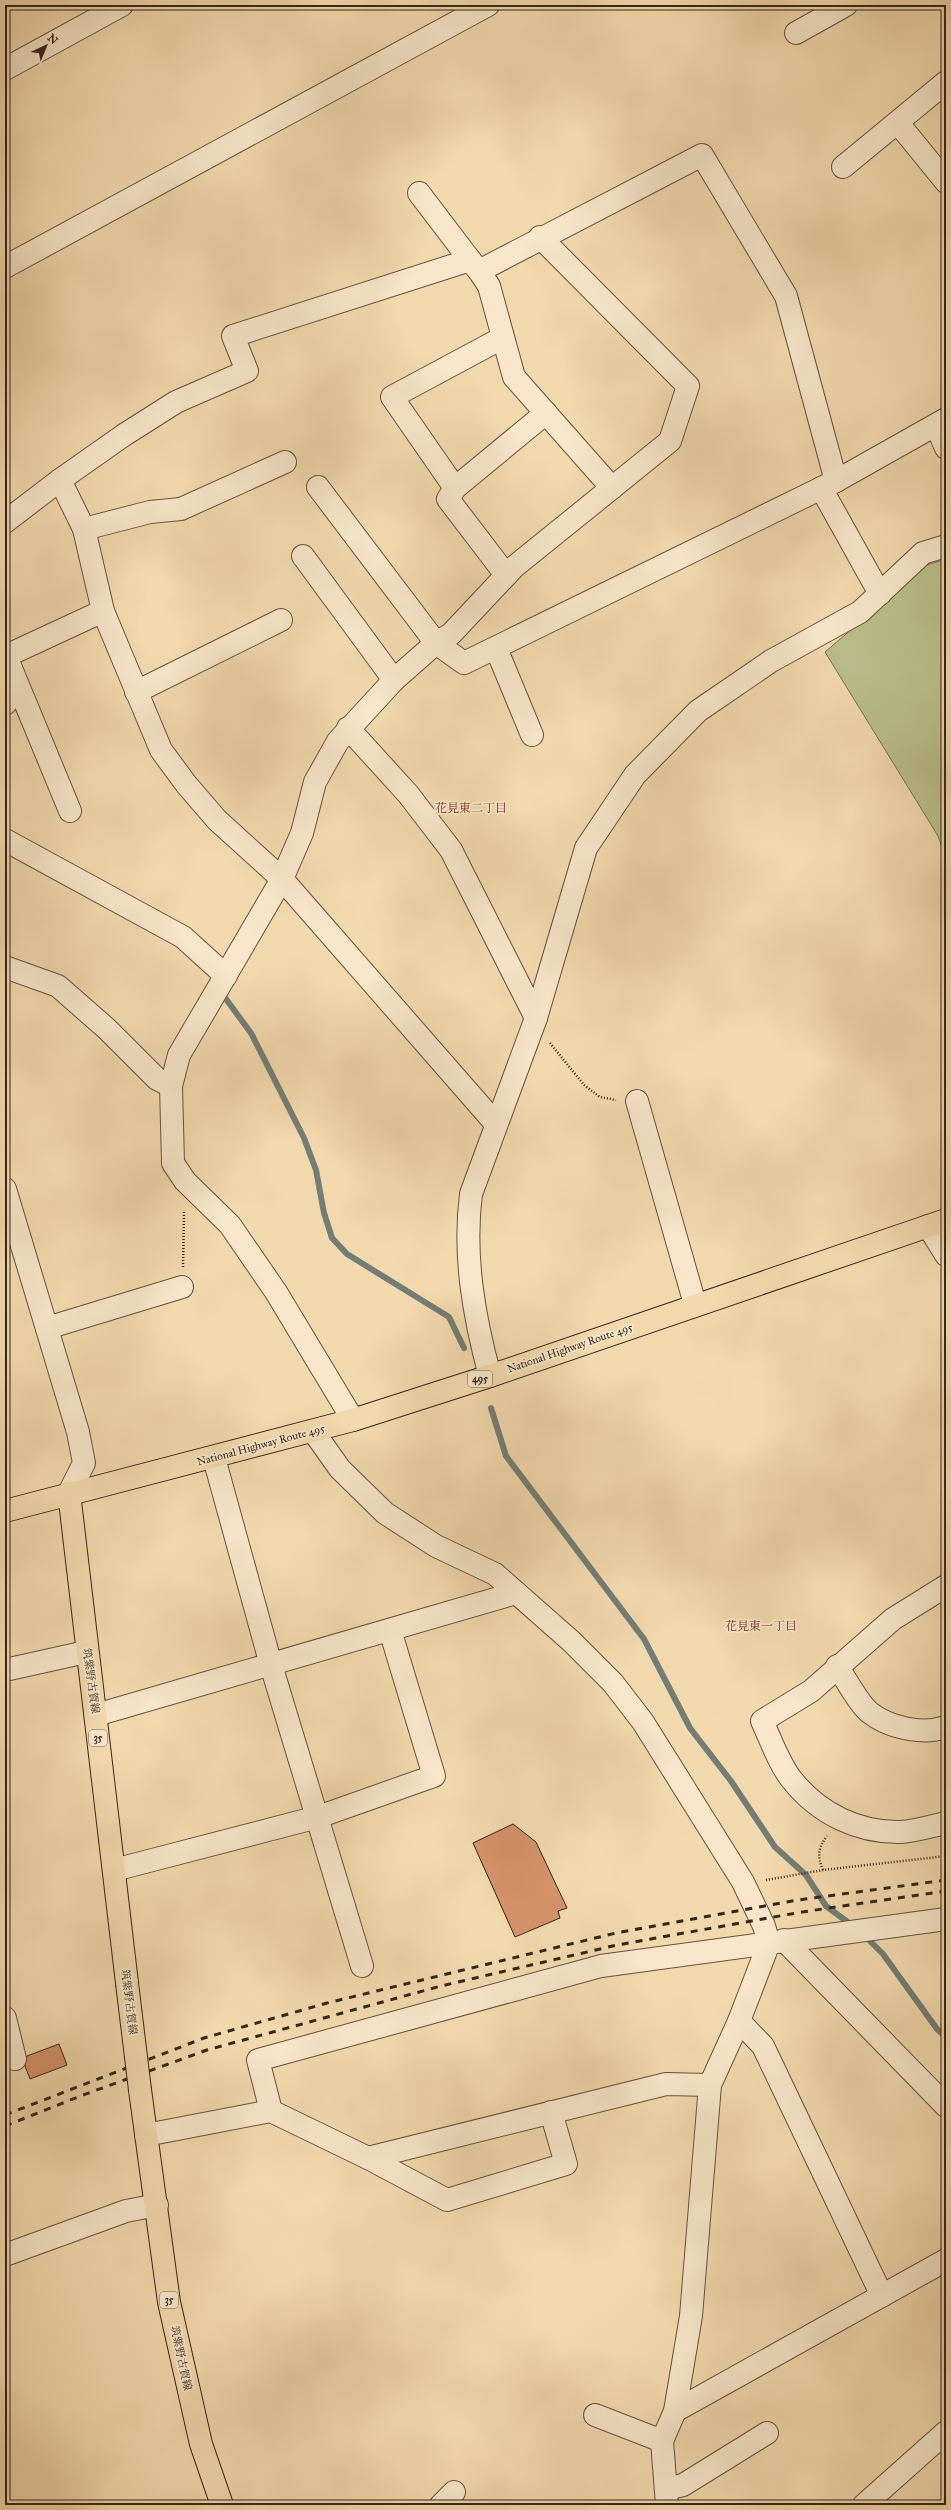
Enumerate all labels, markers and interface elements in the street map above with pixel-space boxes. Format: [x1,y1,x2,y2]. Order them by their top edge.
north arrow [26,26,66,66]
text: N [45,31,61,48]
district label: 花見東二丁目 [435,801,507,815]
street label: National Highway Route 495 [505,1320,635,1376]
road number: 495 [468,1371,492,1387]
street label: National Highway Route 495 [195,1422,327,1468]
district label: 花見東一丁目 [725,1619,797,1633]
street label: 筑紫野古賀線 [80,1647,102,1715]
road number: 35 [89,1730,107,1746]
street label: 筑紫野古賀線 [119,1968,139,2036]
road number: 35 [160,2292,178,2308]
street label: 筑紫野古賀線 [168,2324,194,2392]

